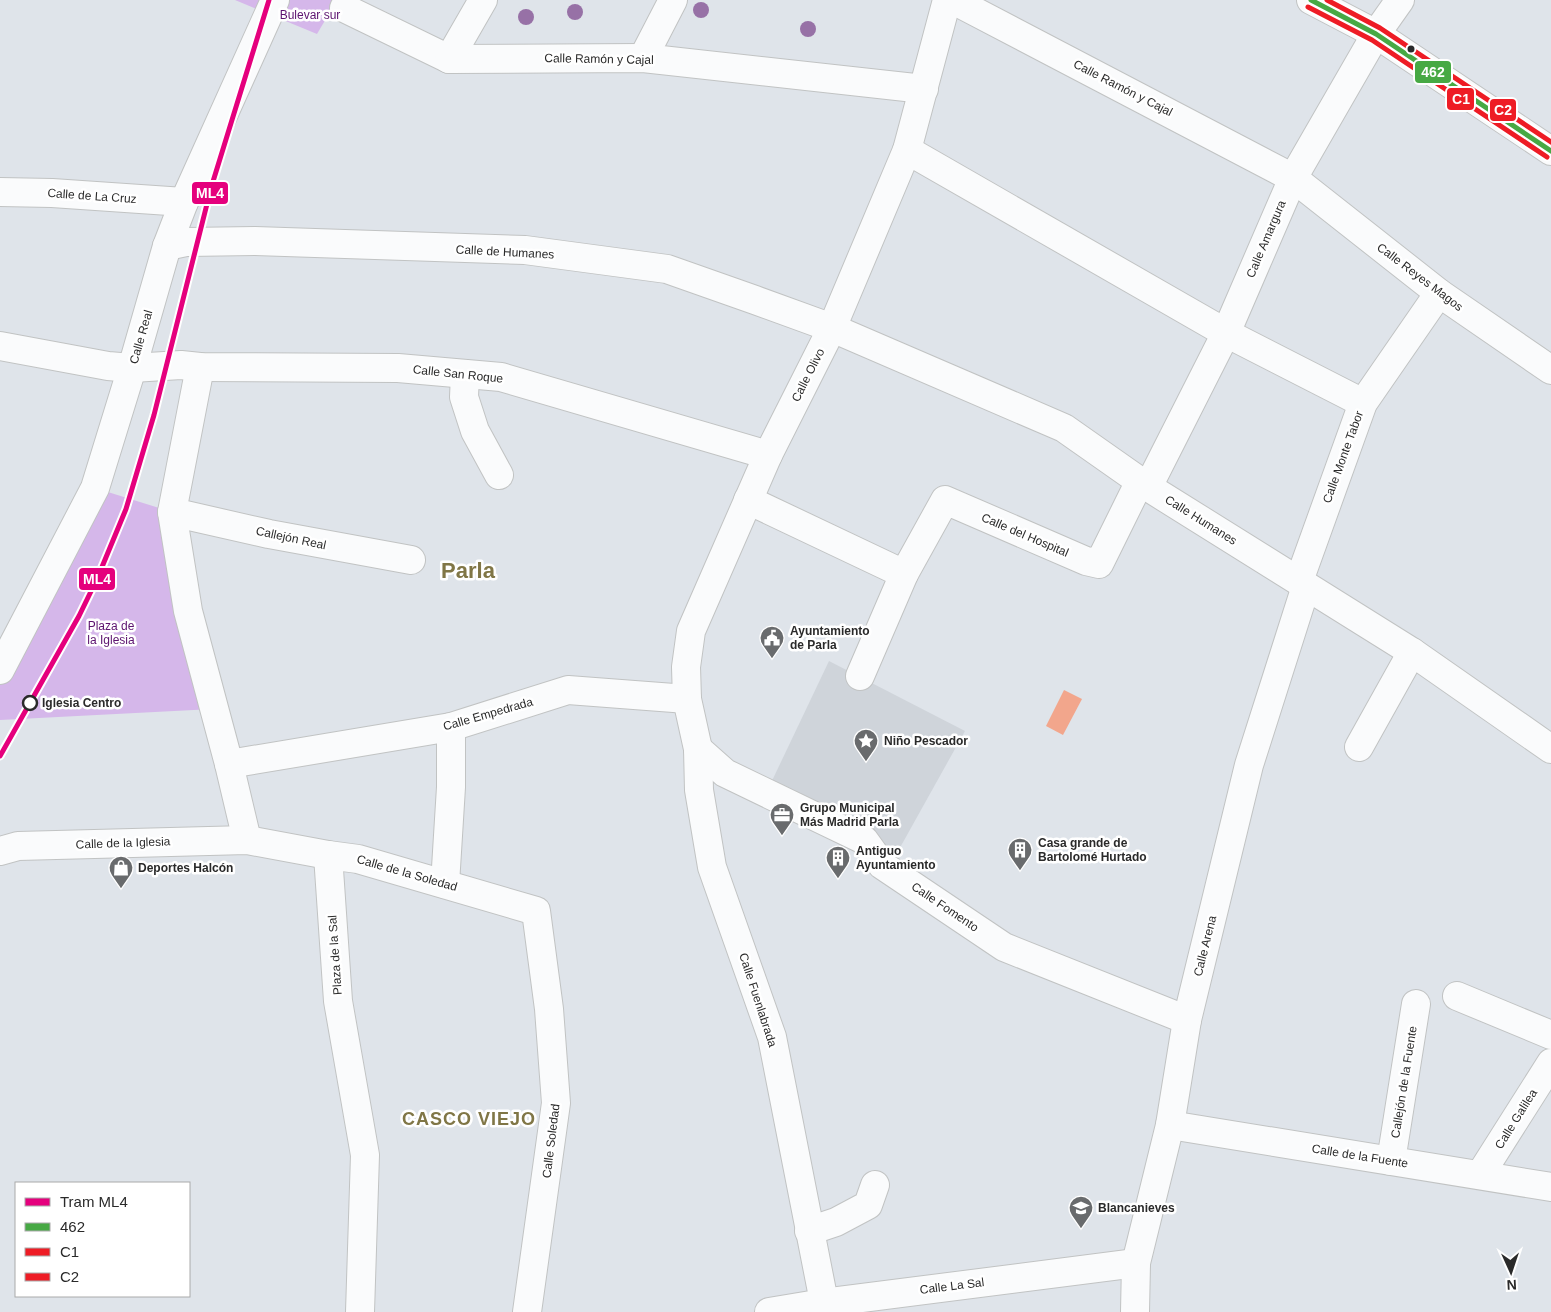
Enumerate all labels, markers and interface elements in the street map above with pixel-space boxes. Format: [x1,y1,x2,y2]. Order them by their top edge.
park label: Bulevar sur [280,8,340,22]
unlabelled marker [1406,44,1416,54]
street label: Calle Ramón y Cajal [544,51,654,67]
street label: Calle Ramón y Cajal [1071,57,1175,119]
line badge: 462 [1414,60,1452,84]
text: 462 [1421,64,1445,80]
line badge: C1 [1446,87,1475,111]
text: C1 [1452,91,1470,107]
line badge: C2 [1489,98,1517,122]
text: C2 [1494,102,1512,118]
line badge: ML4 [191,181,229,205]
text: ML4 [196,185,224,201]
street label: Calle de La Cruz [47,186,137,206]
street label: Calle Amargura [1243,198,1289,280]
street label: Calle Reyes Magos [1374,240,1466,314]
street label: Calle de Humanes [455,242,555,262]
street label: Calle Real [127,308,155,366]
street label: Calle Olivo [789,346,828,404]
street label: Calle San Roque [412,362,504,386]
street label: Calle Monte Tabor [1320,409,1366,505]
street label: Calle Humanes [1163,492,1239,548]
street label: Calle del Hospital [979,510,1071,560]
street label: Callejón Real [255,524,327,552]
district label: Parla [441,558,496,583]
line badge: ML4 [78,567,116,591]
text: ML4 [83,571,111,587]
park label: Plaza de la Iglesia [87,619,135,647]
place label: Ayuntamiento de Parla [790,624,870,652]
public building icon: Ayuntamiento de Parla [759,625,785,659]
street label: Calle Empedrada [442,694,535,734]
marker: Iglesia Centro [22,695,38,711]
place label: Iglesia Centro [42,696,121,710]
place icon: Niño Pescador [853,728,879,762]
place label: Niño Pescador [884,734,968,748]
place label: Grupo Municipal Más Madrid Parla [800,801,899,829]
office icon: Grupo Municipal Más Madrid Parla [769,802,795,836]
street label: Calle de la Iglesia [75,834,171,852]
place label: Casa grande de Bartolomé Hurtado [1038,836,1147,864]
building icon: Casa grande de Bartolomé Hurtado [1007,837,1033,871]
place label: Antiguo Ayuntamiento [856,844,936,872]
building icon: Antiguo Ayuntamiento [825,845,851,879]
street label: Calle de la Soledad [355,852,459,894]
shop icon: Deportes Halcón [108,855,134,889]
place label: Deportes Halcón [138,861,233,875]
street label: Calle Fomento [909,879,982,935]
street label: Calle Arena [1191,914,1219,978]
street label: Plaza de la Sal [325,915,345,995]
street label: Calle Fuenlabrada [736,951,780,1049]
street label: Callejón de la Fuente [1388,1025,1420,1139]
street label: Calle Galilea [1492,1086,1540,1152]
street label: Calle Soledad [539,1103,563,1179]
district label: CASCO VIEJO [402,1109,536,1129]
street label: Calle de la Fuente [1311,1141,1410,1171]
legend [15,1182,190,1297]
text: Tram ML4 [60,1193,128,1210]
school or university icon: Blancanieves [1068,1195,1094,1229]
place label: Blancanieves [1098,1201,1175,1215]
text: 462 [60,1218,85,1235]
text: C1 [60,1243,79,1260]
north arrow [1486,1247,1536,1297]
text: C2 [60,1268,79,1285]
street label: Calle La Sal [919,1275,985,1297]
text: N [1506,1277,1517,1293]

